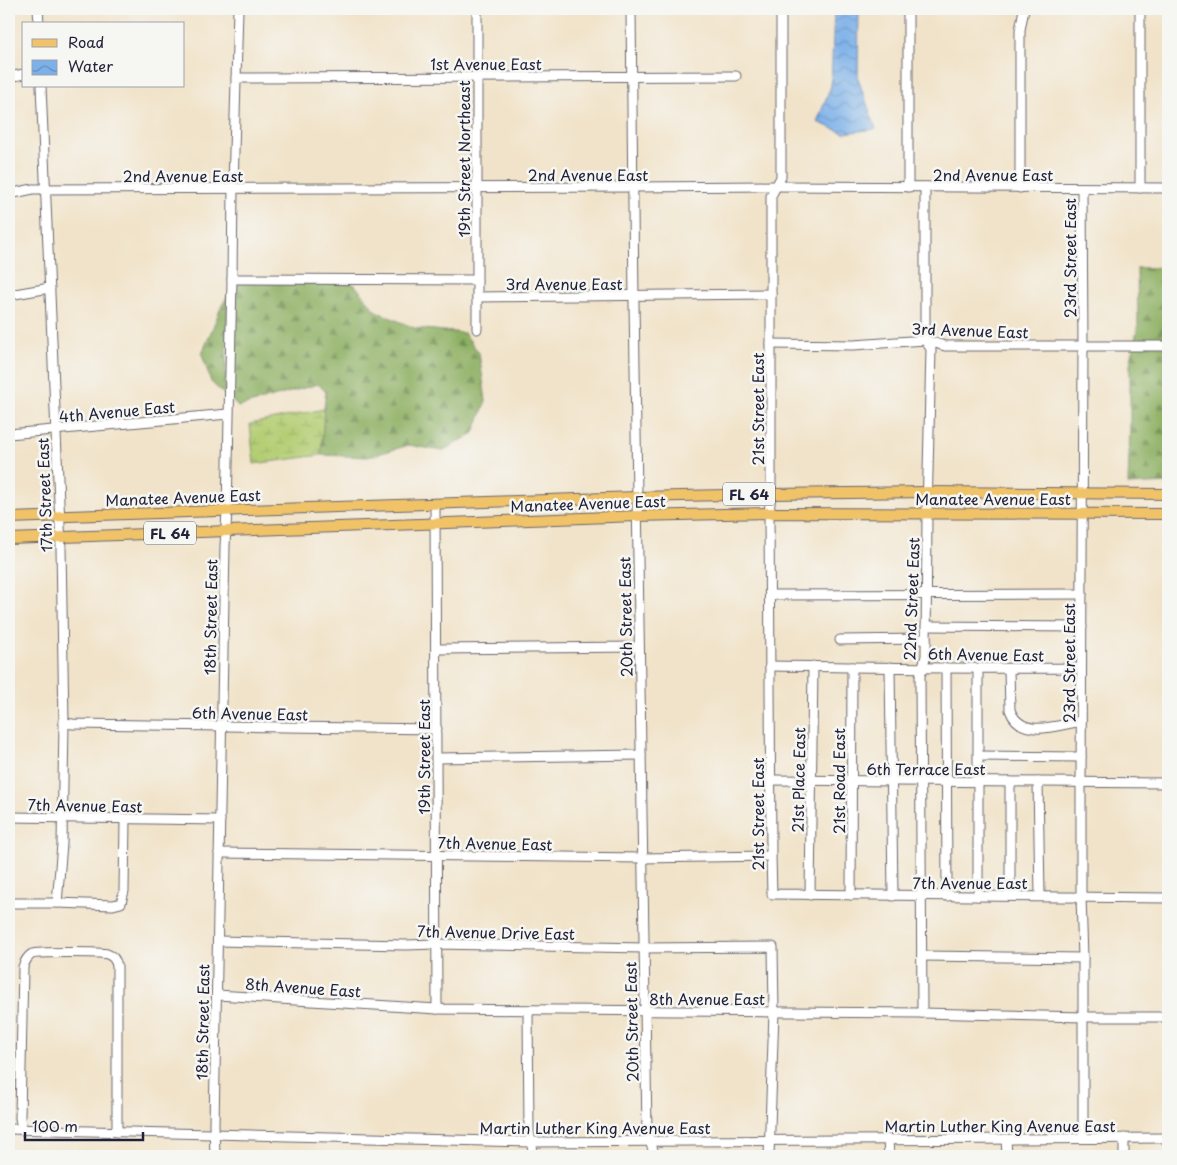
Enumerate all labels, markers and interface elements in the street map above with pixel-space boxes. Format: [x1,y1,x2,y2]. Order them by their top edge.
legend [22,22,185,88]
text: Road [68,30,104,53]
street label: 1st Avenue East [430,52,542,75]
text: Water [68,54,113,77]
street label: 19th Street Northeast [452,80,475,238]
street label: 2nd Avenue East [528,163,648,186]
street label: 2nd Avenue East [933,163,1053,186]
street label: 2nd Avenue East [123,164,243,187]
street label: 23rd Street East [1058,198,1081,318]
street label: 3rd Avenue East [506,272,622,295]
street label: 3rd Avenue East [911,316,1029,344]
street label: 21st Street East [746,352,769,466]
street label: 4th Avenue East [58,394,176,428]
street label: 17th Street East [31,437,57,553]
road number: FL 64 [723,482,775,506]
street label: Manatee Avenue East [105,483,261,511]
street label: Manatee Avenue East [915,487,1071,510]
street label: Manatee Avenue East [510,489,666,517]
road number: FL 64 [144,522,196,544]
street label: 22nd Street East [897,537,925,661]
street label: 20th Street East [612,556,638,677]
street label: 18th Street East [197,559,223,675]
street label: 23rd Street East [1057,603,1080,723]
street label: 6th Avenue East [928,641,1044,667]
street label: 19th Street East [412,699,435,815]
street label: 6th Avenue East [192,700,308,726]
street label: 21st Place East [786,727,810,833]
street label: 21st Road East [827,728,850,834]
street label: 21st Street East [746,757,769,871]
street label: 6th Terrace East [867,757,985,780]
street label: 7th Avenue East [27,792,143,818]
street label: 7th Avenue East [437,830,553,856]
street label: 7th Avenue East [913,871,1027,894]
street label: 7th Avenue Drive East [417,919,575,945]
street label: 20th Street East [618,961,644,1082]
street label: 18th Street East [189,964,215,1080]
street label: 8th Avenue East [244,971,362,1003]
street label: 8th Avenue East [649,987,765,1010]
scale bar [25,1110,142,1142]
text: 100 m [32,1114,78,1137]
street label: Martin Luther King Avenue East [885,1114,1115,1137]
street label: Martin Luther King Avenue East [480,1116,710,1139]

